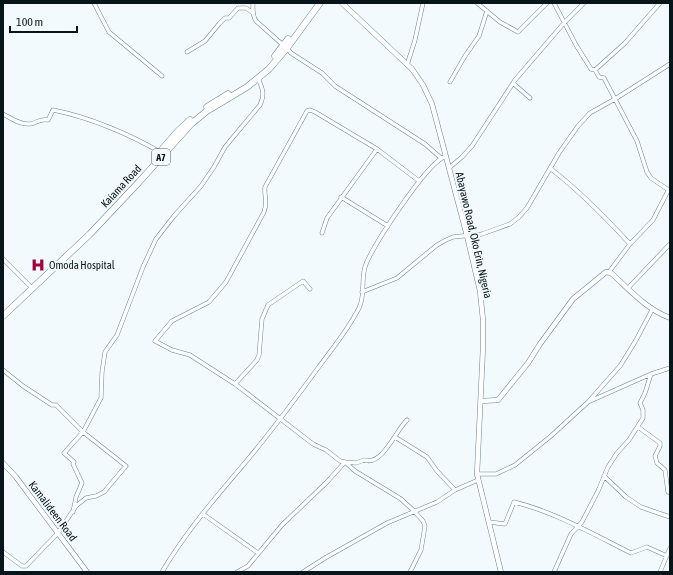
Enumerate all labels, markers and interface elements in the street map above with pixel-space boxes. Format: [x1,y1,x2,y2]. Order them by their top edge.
scale bar [10,8,77,34]
text: 100 m [16,15,43,29]
road number: A7 [152,149,170,165]
street label: Kaiama Road [98,162,144,210]
street label: Abayawo Road, Oko Erin, Nigeria [454,171,494,299]
hospital icon: Omoda Hospital [30,257,46,273]
place label: Omoda Hospital [49,259,115,271]
street label: Kamalideen Road [27,479,79,543]

